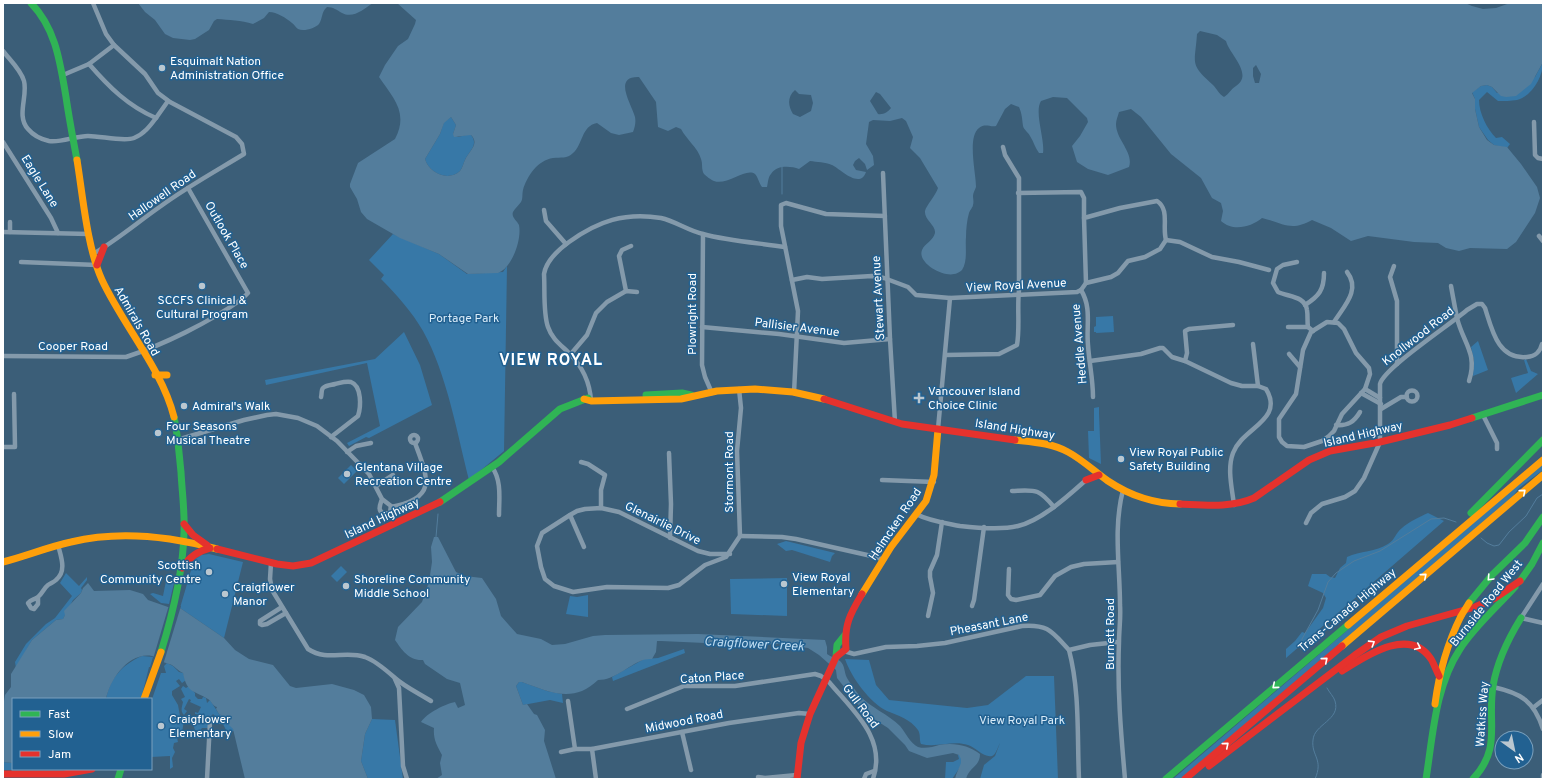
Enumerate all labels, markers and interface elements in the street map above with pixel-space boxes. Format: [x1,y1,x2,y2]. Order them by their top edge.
place label: Esquimalt Nation Administration Office [170,54,284,84]
marker: Esquimalt Nation Administration Office [157,63,167,73]
street label: Eagle Lane [17,152,62,211]
street label: Hallowell Road [126,167,200,225]
street label: Outlook Place [200,199,252,272]
street label: Stewart Avenue [869,255,889,341]
street label: Plowright Road [685,273,701,355]
street label: View Royal Avenue [965,275,1067,297]
marker: SCCFS Clinical & Cultural Program [197,281,207,291]
street label: Admirals Road [110,284,163,359]
place label: SCCFS Clinical & Cultural Program [156,293,248,323]
street label: Heddle Avenue [1069,303,1091,385]
street label: Knollwood Road [1379,304,1458,370]
park label: Portage Park [429,311,499,327]
street label: Pallisier Avenue [754,315,840,341]
street label: Cooper Road [38,339,108,355]
district label: VIEW ROYAL [499,351,603,371]
place label: Vancouver Island Choice Clinic [928,384,1020,414]
marker: Vancouver Island Choice Clinic [913,392,925,404]
place label: Admiral's Walk [192,399,270,415]
marker: Admiral's Walk [179,401,189,411]
street label: Island Highway [974,416,1056,444]
street label: Island Highway [1322,418,1404,452]
place label: Four Seasons Musical Theatre [166,419,250,449]
marker: Four Seasons Musical Theatre [153,428,163,438]
street label: Stormont Road [722,431,738,513]
place label: View Royal Public Safety Building [1129,445,1223,475]
marker: View Royal Public Safety Building [1116,454,1126,464]
place label: Glentana Village Recreation Centre [355,460,452,490]
marker: Glentana Village Recreation Centre [342,469,352,479]
street label: Helmcken Road [866,485,926,564]
one-way arrow [1518,490,1526,497]
street label: Island Highway [342,495,422,543]
street label: Glenairlie Drive [622,499,703,549]
street label: Burnside Road West [1447,557,1527,650]
place label: Scottish Community Centre [100,558,201,588]
street label: Trans-Canada Highway [1295,565,1400,657]
marker: Scottish Community Centre [204,567,214,577]
place label: View Royal Elementary [792,570,854,600]
place label: Shoreline Community Middle School [354,572,470,602]
one-way arrow [1487,573,1495,581]
one-way arrow [1419,574,1427,581]
marker: View Royal Elementary [779,579,789,589]
place label: Craigflower Manor [233,580,295,610]
marker: Shoreline Community Middle School [341,581,351,591]
marker: Craigflower Manor [220,589,230,599]
street label: Burnett Road [1103,598,1119,670]
street label: Pheasant Lane [949,610,1030,640]
water label: Craigflower Creek [703,634,805,656]
one-way arrow [1368,640,1375,647]
one-way arrow [1413,642,1421,650]
one-way arrow [1320,658,1327,665]
street label: Caton Place [679,668,745,688]
street label: Gull Road [838,681,882,732]
one-way arrow [1273,681,1280,688]
street label: Watkiss Way [1473,681,1493,747]
legend [12,698,152,770]
text: Fast [48,707,70,723]
street label: Midwood Road [644,707,725,737]
place label: Craigflower Elementary [169,712,231,742]
park label: View Royal Park [979,713,1065,729]
marker: Craigflower Elementary [156,721,166,731]
text: Slow [48,727,74,743]
north arrow [1494,730,1534,770]
one-way arrow [1221,742,1228,749]
text: Jam [48,747,71,763]
text: N [1512,750,1526,766]

